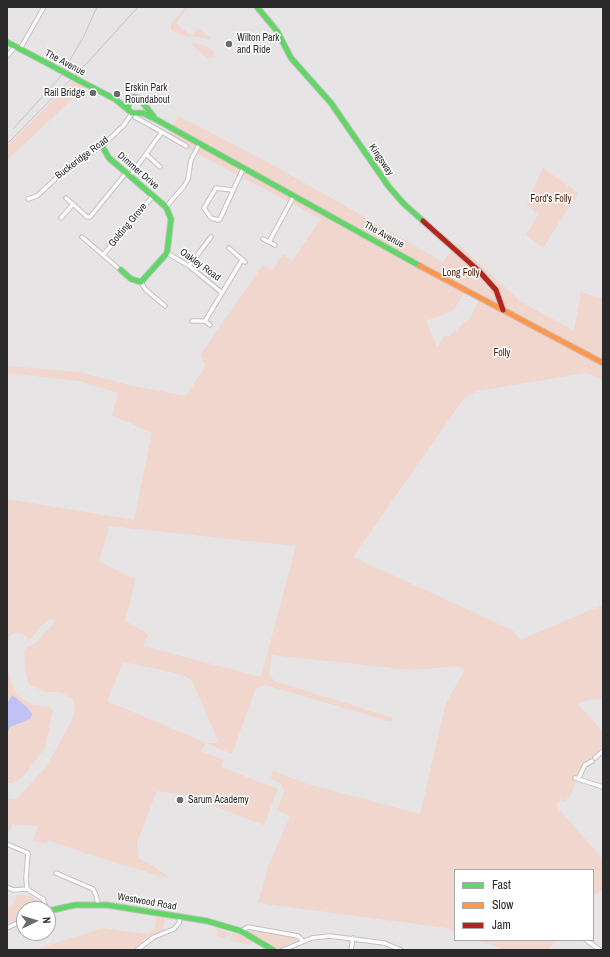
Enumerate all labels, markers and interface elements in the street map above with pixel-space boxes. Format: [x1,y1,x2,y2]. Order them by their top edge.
place label: Wilton Park and Ride [237,32,279,56]
marker: Wilton Park and Ride [224,39,234,49]
street label: The Avenue [43,47,87,79]
place label: Erskin Park Roundabout [125,82,170,106]
place label: Rail Bridge [44,87,85,99]
marker: Rail Bridge [88,88,98,98]
marker: Erskin Park Roundabout [112,89,122,99]
street label: Buckeridge Road [53,134,111,182]
street label: Kingsway [366,142,396,178]
street label: Dimmer Drive [115,150,161,192]
park label: Ford's Folly [530,193,572,205]
street label: Golding Grove [106,201,150,249]
street label: The Avenue [362,219,406,251]
street label: Oakley Road [177,246,223,284]
park label: Long Folly [442,267,480,279]
park label: Folly [494,347,510,359]
place label: Sarum Academy [188,794,249,806]
marker: Sarum Academy [175,795,185,805]
legend [454,869,594,941]
text: Fast [492,877,511,893]
street label: Westwood Road [116,891,178,913]
text: Slow [492,897,513,913]
north arrow [16,901,56,941]
text: N [40,916,54,924]
text: Jam [492,917,511,933]

